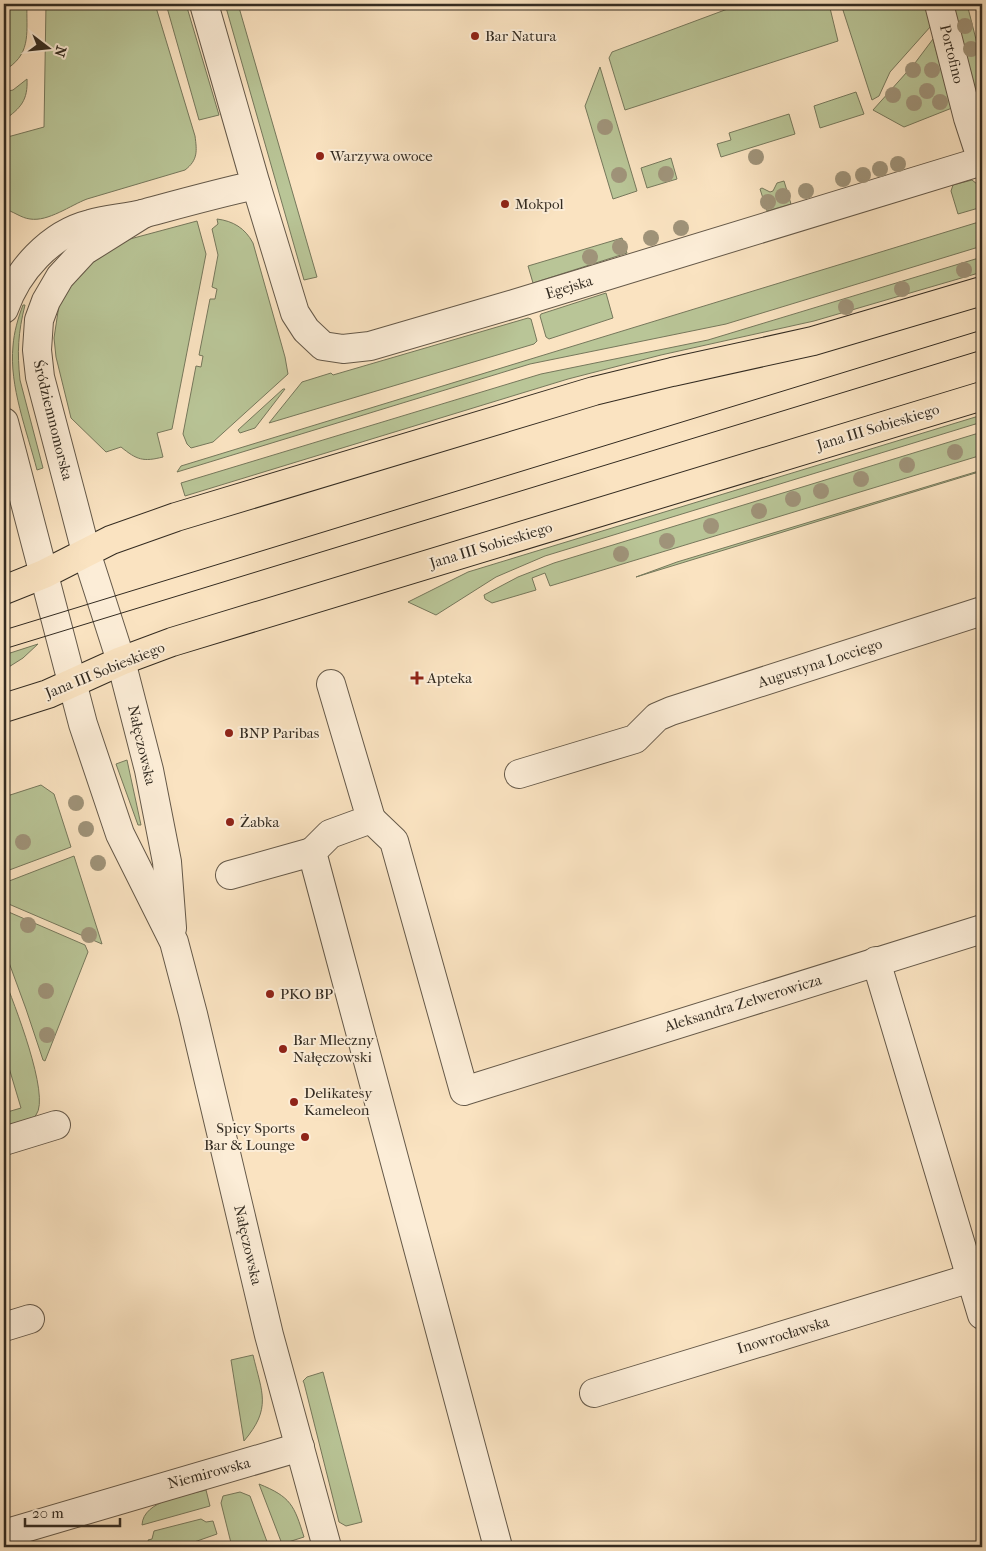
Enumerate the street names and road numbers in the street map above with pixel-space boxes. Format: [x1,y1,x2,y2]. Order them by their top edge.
street label: Portofino [936,23,968,86]
street label: Egejska [543,271,596,303]
street label: Śródziemnomorska [29,358,77,483]
street label: Jana III Sobieskiego [814,400,942,455]
street label: Jana III Sobieskiego [427,518,555,573]
street label: Augustyna Locciego [755,634,885,692]
street label: Jana III Sobieskiego [42,638,168,703]
street label: Nałęczowska [124,703,160,788]
street label: Aleksandra Zelwerowicza [661,970,825,1036]
street label: Nałęczowska [230,1203,266,1288]
street label: Inowrocławska [735,1312,832,1358]
street label: Niemirowska [166,1453,253,1493]

